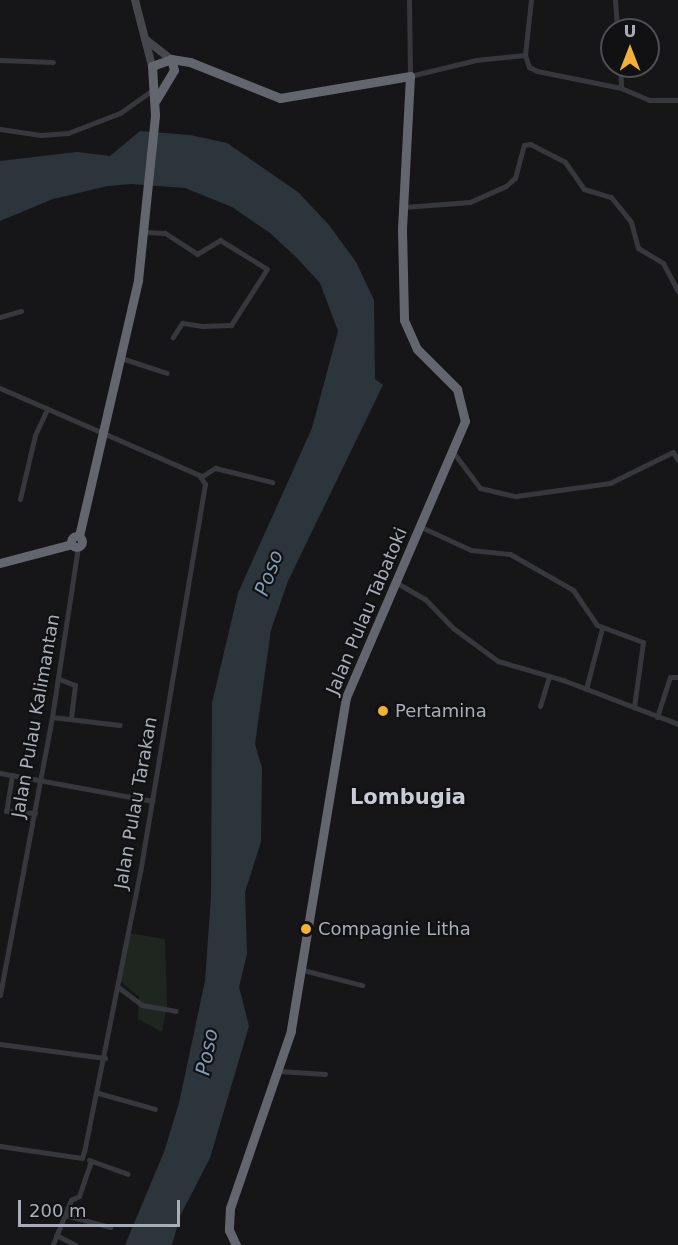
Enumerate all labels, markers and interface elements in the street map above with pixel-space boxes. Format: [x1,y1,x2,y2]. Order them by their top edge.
north arrow [600,18,660,78]
text: U [624,22,637,41]
street label: Jalan Pulau Tabatoki [322,524,412,698]
water label: Poso [250,547,288,599]
street label: Jalan Pulau Kalimantan [7,612,65,820]
place label: Pertamina [395,700,487,722]
marker: Pertamina [376,704,390,718]
street label: Jalan Pulau Tarakan [110,715,162,891]
district label: Lombugia [350,784,466,810]
place label: Compagnie Litha [318,918,471,940]
marker: Compagnie Litha [299,922,313,936]
water label: Poso [191,1027,223,1077]
scale bar [21,1188,183,1226]
text: 200 m [29,1200,87,1221]

